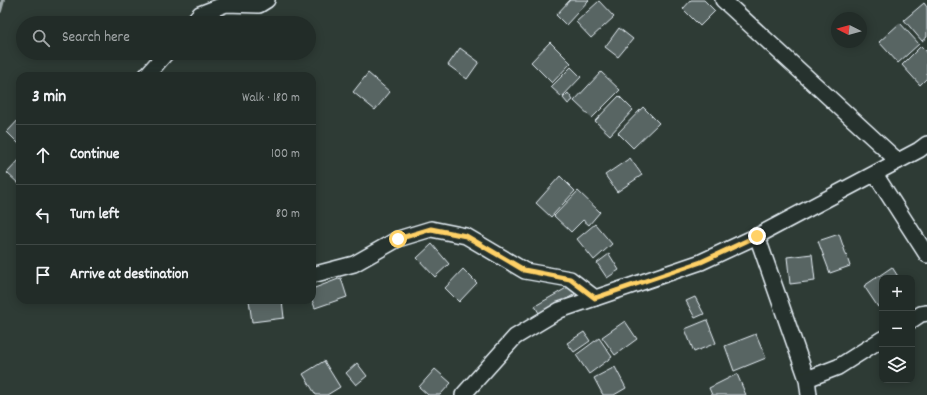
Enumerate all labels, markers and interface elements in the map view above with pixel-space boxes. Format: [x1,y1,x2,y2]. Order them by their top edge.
north arrow [831,12,867,48]
search box [16,16,316,60]
icon: search [30,27,52,49]
text: Search here [62,27,130,49]
text: 3 min [32,86,66,110]
text: Walk · 180 m [242,89,300,108]
icon: ahead [32,144,54,166]
text: Continue [70,144,119,166]
text: 100 m [271,145,300,164]
icon: left [32,204,54,226]
text: Turn left [70,204,119,226]
text: 80 m [276,205,300,224]
route end [748,227,766,245]
route start [389,230,407,248]
icon: arrive [32,264,54,286]
text: Arrive at destination [70,264,188,286]
map controls [879,275,915,383]
button: + [879,275,915,311]
button: − [879,311,915,347]
button: layers [879,347,915,383]

